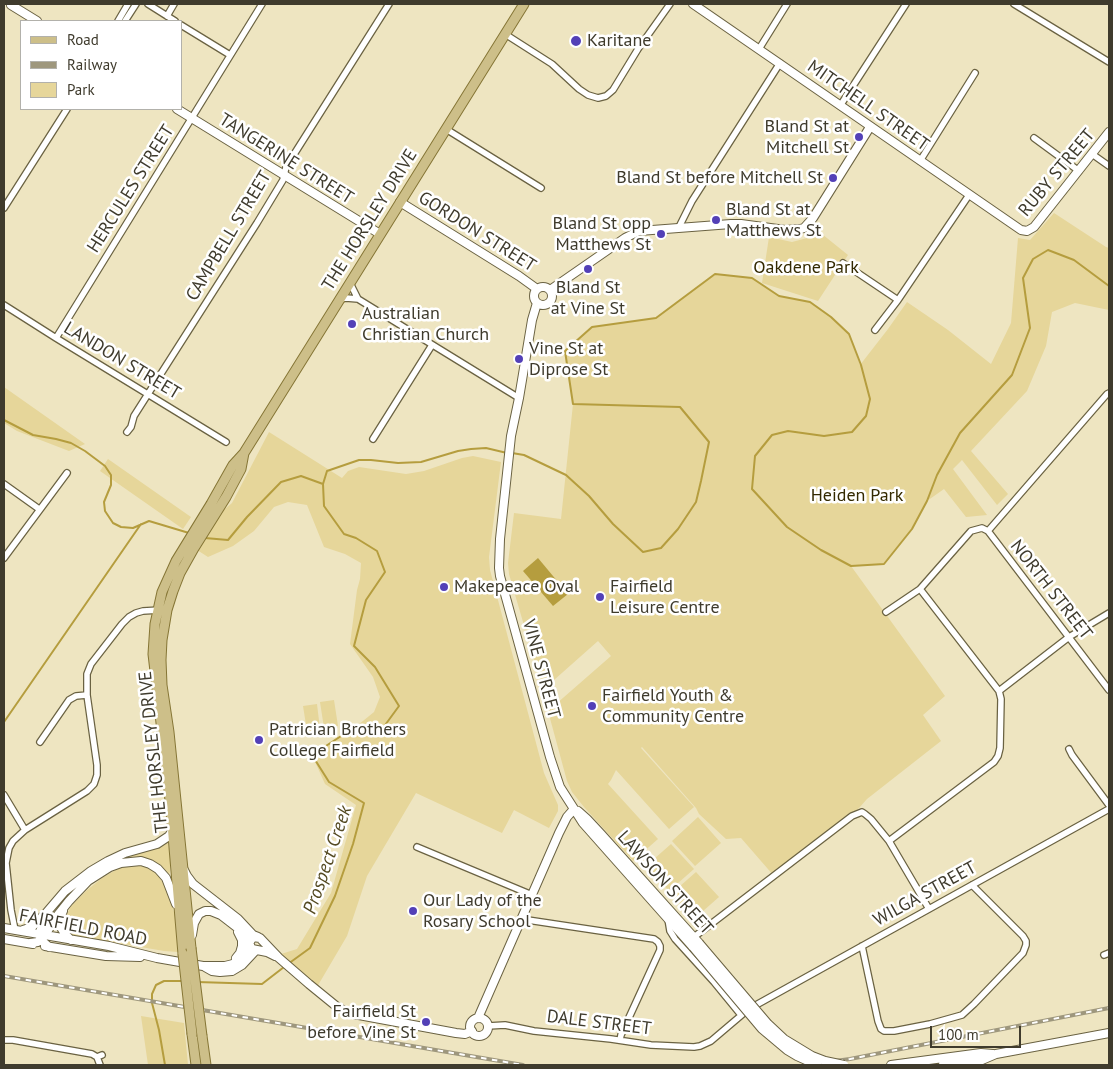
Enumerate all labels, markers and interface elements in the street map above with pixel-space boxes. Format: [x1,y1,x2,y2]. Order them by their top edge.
legend [20,20,182,110]
text: Road [67,30,99,49]
place label: Karitane [587,30,651,52]
marker: Karitane [569,34,583,48]
text: Railway [67,55,117,74]
street label: MITCHELL STREET [803,56,933,156]
text: Park [67,80,95,99]
street label: TANGERINE STREET [215,109,357,209]
place label: Bland St at Mitchell St [764,116,849,158]
street label: HERCULES STREET [83,121,179,257]
street label: RUBY STREET [1014,125,1100,221]
marker: Bland St at Mitchell St [853,131,865,143]
street label: THE HORSLEY DRIVE [318,145,422,295]
street label: CAMPBELL STREET [182,167,276,305]
place label: Bland St before Mitchell St [616,167,823,189]
marker: Bland St before Mitchell St [827,172,839,184]
street label: GORDON STREET [414,187,540,277]
place label: Bland St at Matthews St [726,199,821,242]
place label: Bland St opp Matthews St [552,213,651,255]
marker: Bland St at Matthews St [710,214,722,226]
marker: Bland St opp Matthews St [655,228,667,240]
park label: Oakdene Park [753,257,859,279]
marker: Bland St at Vine St [582,263,594,275]
place label: Bland St at Vine St [551,277,625,320]
place label: Australian Christian Church [362,303,489,346]
street label: LANDON STREET [60,318,184,404]
marker: Australian Christian Church [346,318,358,330]
place label: Vine St at Diprose St [529,338,608,380]
marker: Vine St at Diprose St [513,353,525,365]
park label: Heiden Park [811,485,903,507]
street label: NORTH STREET [1005,536,1097,644]
place label: Makepeace Oval [454,576,579,598]
place label: Fairfield Leisure Centre [610,576,720,618]
marker: Makepeace Oval [438,581,450,593]
marker: Fairfield Leisure Centre [594,591,606,603]
street label: VINE STREET [517,617,565,721]
street label: THE HORSLEY DRIVE [135,670,173,834]
place label: Fairfield Youth & Community Centre [602,685,744,728]
marker: Fairfield Youth & Community Centre [586,700,598,712]
place label: Patrician Brothers College Fairfield [269,719,406,762]
marker: Patrician Brothers College Fairfield [253,734,265,746]
water label: Prospect Creek [299,803,357,917]
street label: LAWSON STREET [613,826,717,940]
street label: WILGA STREET [870,857,980,931]
place label: Our Lady of the Rosary School [423,890,542,932]
street label: FAIRFIELD ROAD [17,905,149,951]
marker: Our Lady of the Rosary School [407,905,419,917]
place label: Fairfield St before Vine St [307,1001,416,1044]
street label: DALE STREET [545,1006,653,1040]
marker: Fairfield St before Vine St [420,1016,432,1028]
scale bar [933,1016,1024,1048]
text: 100 m [938,1025,979,1044]

